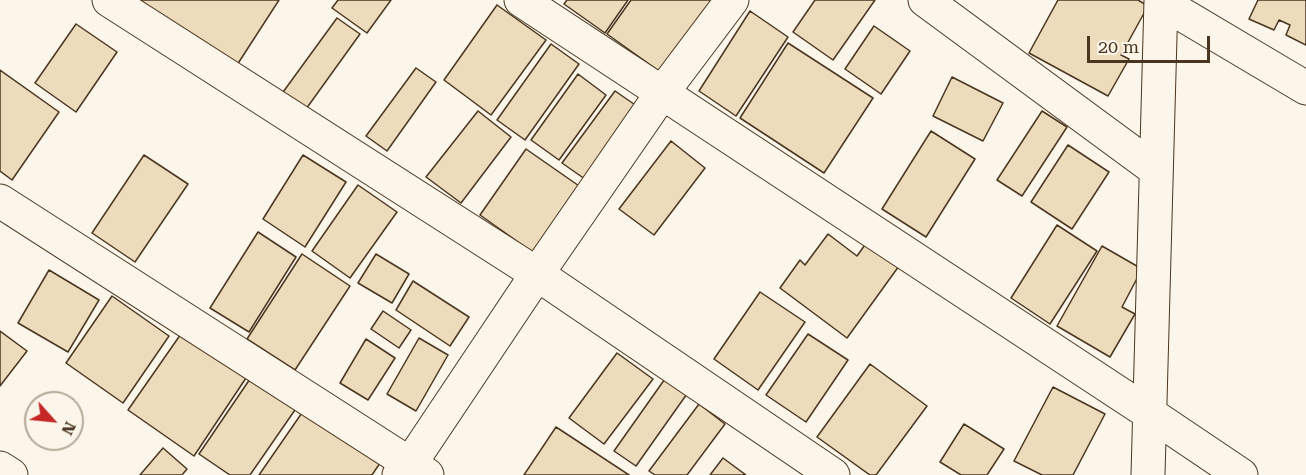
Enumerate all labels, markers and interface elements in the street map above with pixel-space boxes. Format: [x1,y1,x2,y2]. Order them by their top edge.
scale bar [1090,24,1213,62]
text: 20 m [1098,36,1139,57]
north arrow [24,391,84,451]
text: N [57,419,80,438]

